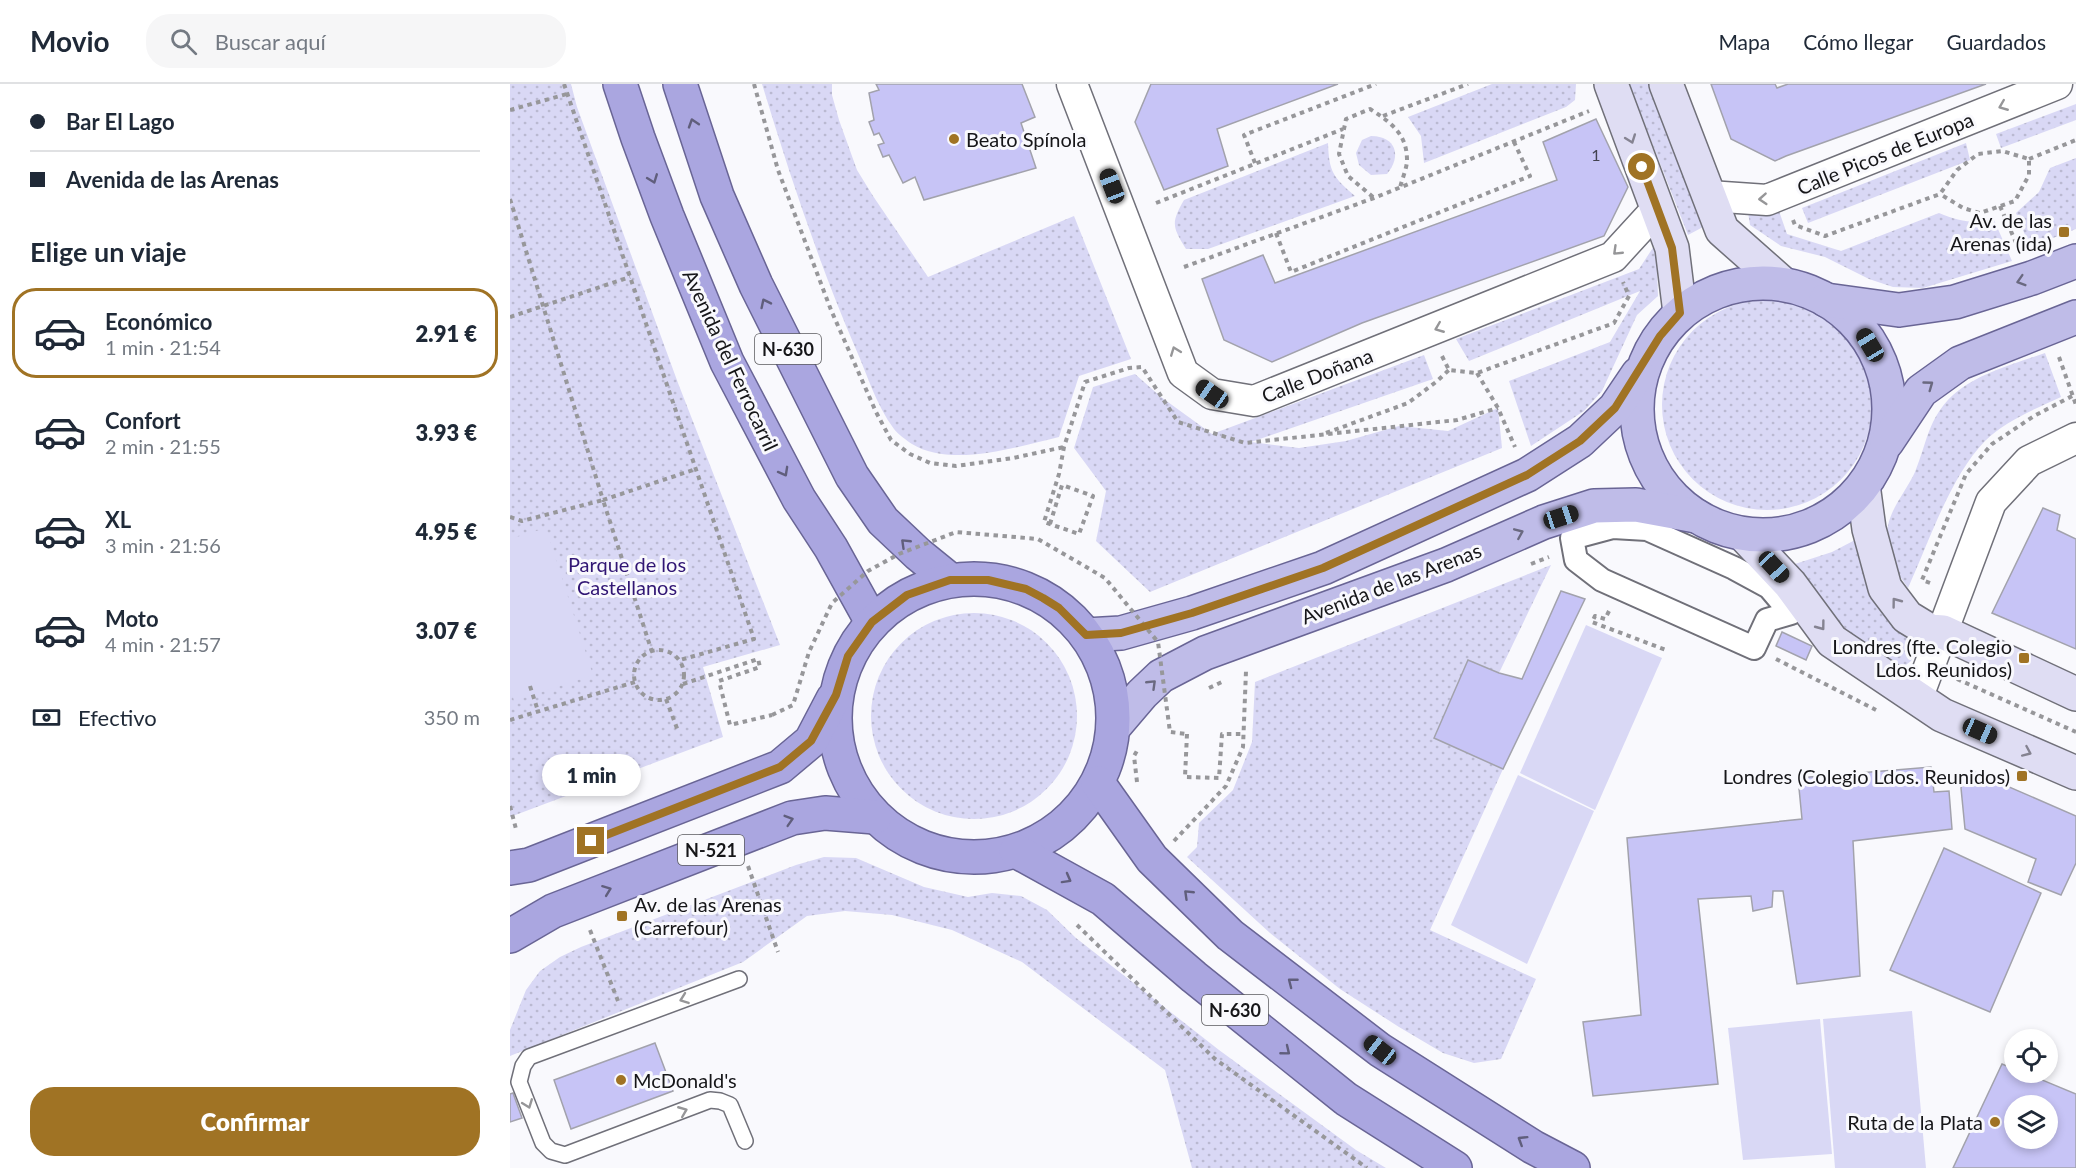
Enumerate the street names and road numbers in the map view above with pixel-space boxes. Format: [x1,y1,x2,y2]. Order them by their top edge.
street label: Calle Picos de Europa [1793,107,1977,199]
street label: Avenida del Ferrocarril [678,266,784,454]
road number: N-630 [755,334,821,364]
street label: Calle Doñana [1258,343,1376,407]
street label: Avenida de las Arenas [1298,538,1484,628]
road number: N-521 [678,835,744,865]
road number: N-630 [1202,995,1268,1025]

